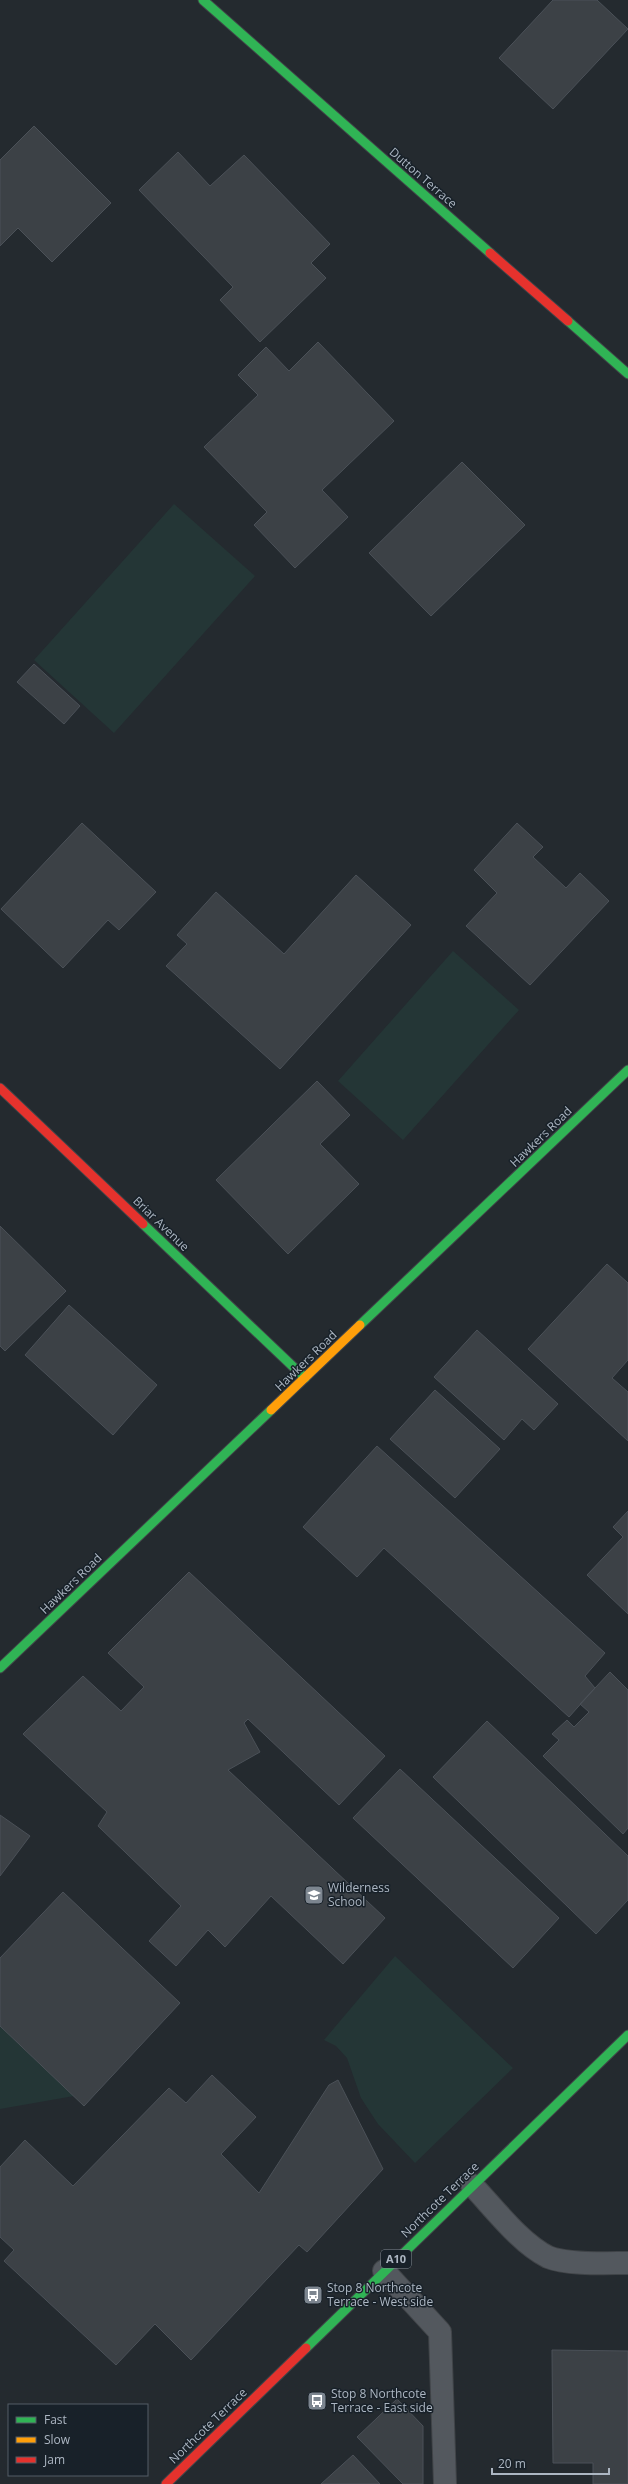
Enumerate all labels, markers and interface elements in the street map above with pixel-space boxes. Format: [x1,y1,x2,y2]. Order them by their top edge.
street label: Dutton Terrace [386,143,461,212]
street label: Hawkers Road [506,1103,575,1171]
street label: Briar Avenue [129,1192,193,1255]
street label: Hawkers Road [271,1327,340,1395]
street label: Hawkers Road [36,1550,105,1618]
place label: Wilderness School [328,1879,390,1910]
school or university icon: Wilderness School [303,1884,325,1906]
street label: Northcote Terrace [397,2158,483,2241]
road number: A10 [381,2250,411,2268]
place label: Stop 8 Northcote Terrace - West side [327,2279,433,2310]
bus stop icon: Stop 8 Northcote Terrace - West side [302,2284,324,2306]
street label: Northcote Terrace [165,2384,251,2467]
place label: Stop 8 Northcote Terrace - East side [331,2385,433,2416]
bus stop icon: Stop 8 Northcote Terrace - East side [306,2390,328,2412]
legend [8,2404,148,2476]
text: Fast [44,2411,67,2428]
text: Slow [44,2431,71,2448]
scale bar [492,2450,609,2476]
text: Jam [43,2451,65,2468]
text: 20 m [498,2455,526,2472]

